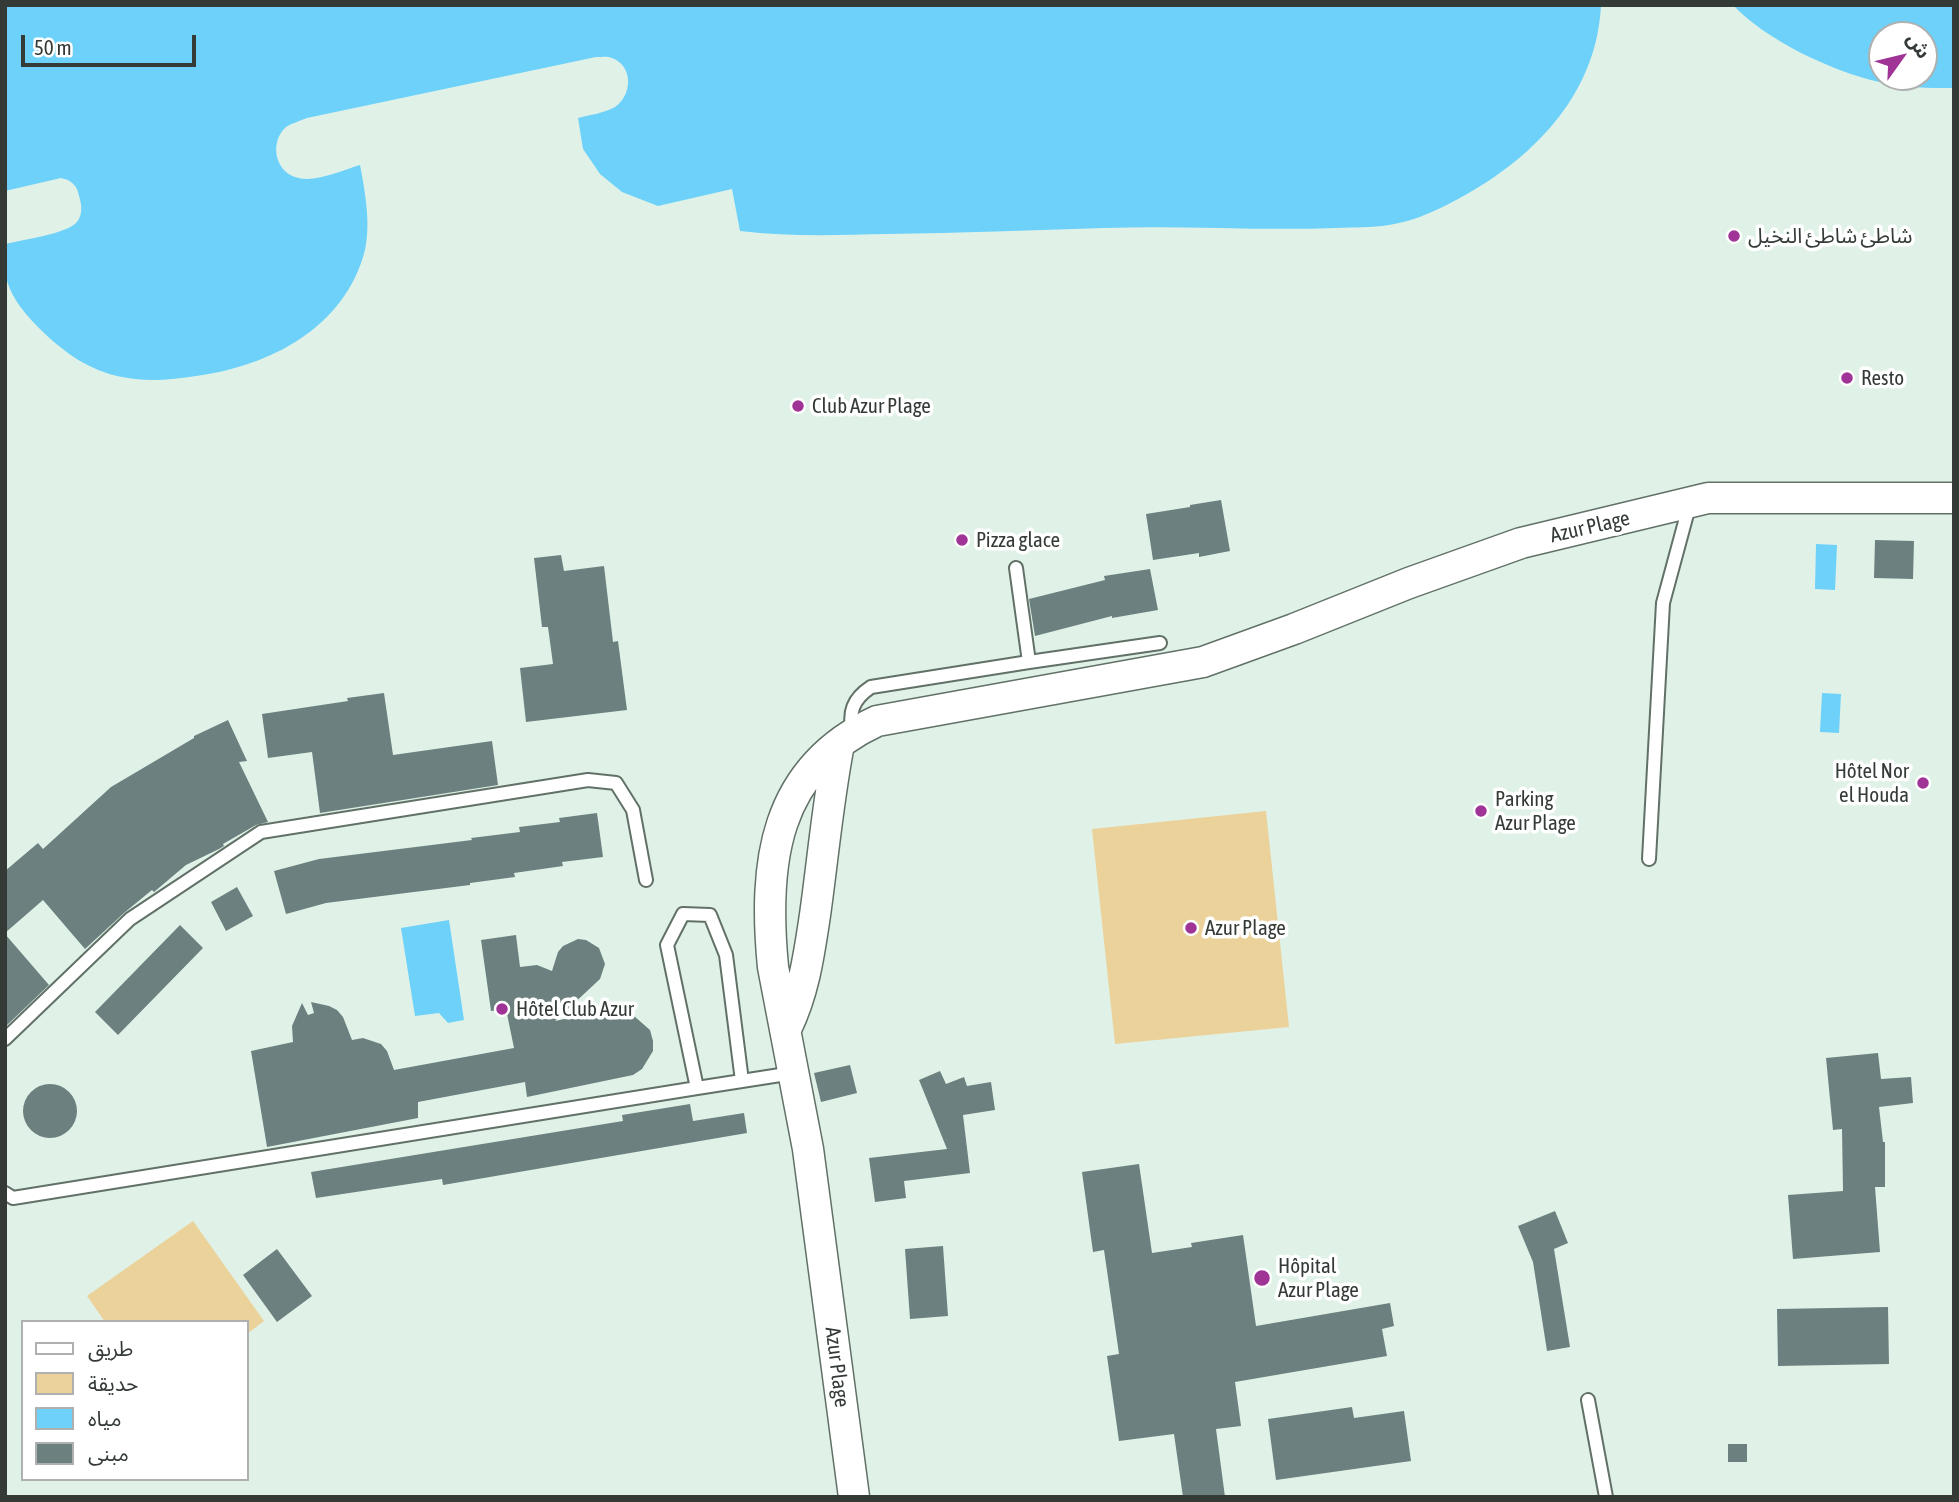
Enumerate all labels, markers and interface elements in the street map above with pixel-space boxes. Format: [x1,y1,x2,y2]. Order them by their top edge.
scale bar [24,21,200,65]
north arrow [1868,21,1938,91]
text: ش [1902,28,1935,62]
text: 50 m [34,35,72,59]
place label: شاطئ شاطئ النخيل [1748,223,1912,249]
marker: شاطئ شاطئ النخيل [1726,228,1742,244]
place label: Resto [1861,365,1904,391]
marker: Resto [1839,370,1855,386]
place label: Club Azur Plage [812,393,931,419]
marker: Club Azur Plage [790,398,806,414]
street label: Azur Plage [1548,506,1632,548]
place label: Pizza glace [976,527,1060,553]
marker: Pizza glace [954,532,970,548]
place label: Hôtel Nor el Houda [1835,758,1909,808]
marker: Hôtel Nor el Houda [1915,775,1931,791]
place label: Parking Azur Plage [1495,786,1576,836]
marker: Parking Azur Plage [1473,803,1489,819]
place label: Azur Plage [1205,915,1286,941]
marker: Azur Plage [1183,920,1199,936]
place label: Hôtel Club Azur [516,996,634,1022]
marker: Hôtel Club Azur [494,1001,510,1017]
place label: Hôpital Azur Plage [1278,1253,1359,1303]
marker: Hôpital Azur Plage [1252,1268,1272,1288]
legend [21,1320,248,1481]
street label: Azur Plage [820,1325,854,1409]
text: طريق [88,1336,133,1360]
text: حديقة [88,1371,138,1395]
text: مياه [88,1406,121,1430]
text: مبنى [88,1441,129,1465]

